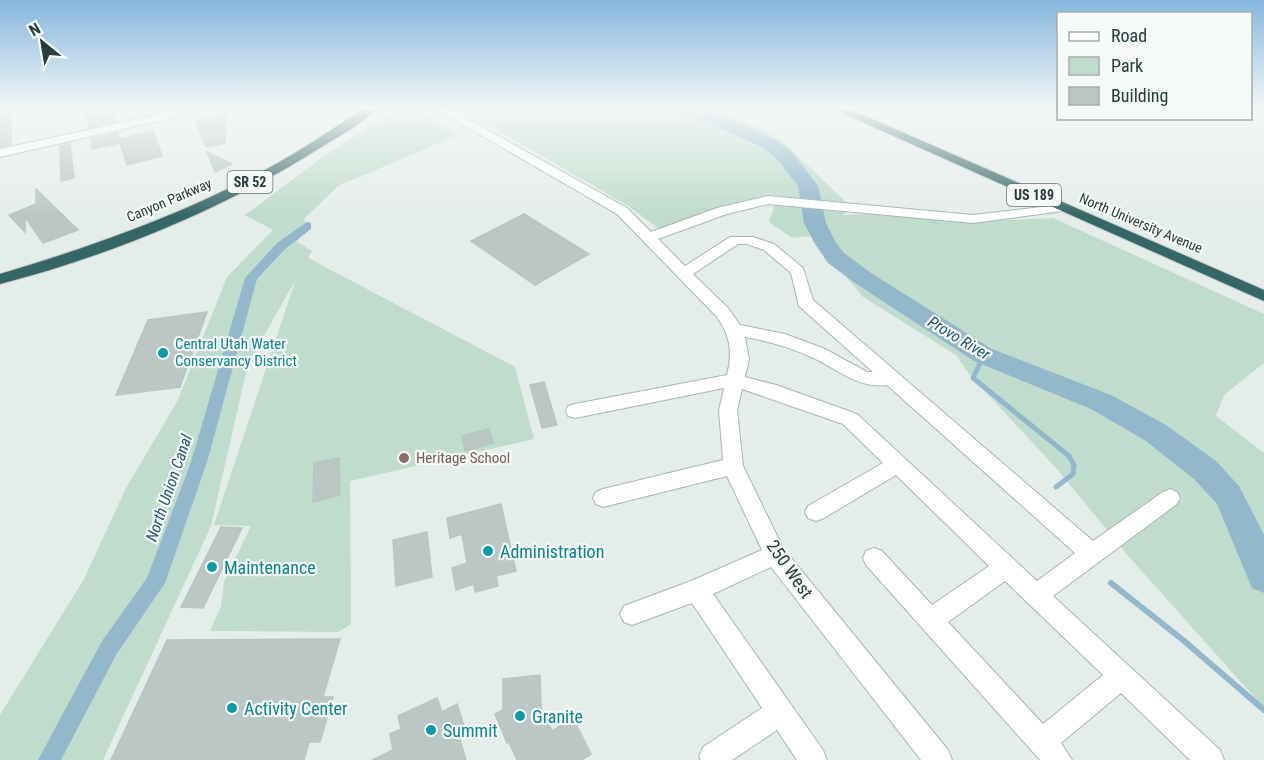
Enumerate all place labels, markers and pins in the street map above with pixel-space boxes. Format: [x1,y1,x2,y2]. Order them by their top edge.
place label: Central Utah Water Conservancy District [175,335,297,370]
marker: Central Utah Water Conservancy District [156,346,170,360]
place label: Heritage School [416,449,510,467]
marker: Heritage School [397,451,411,465]
place label: Administration [500,541,604,562]
marker: Administration [481,544,495,558]
place label: Maintenance [224,557,316,578]
marker: Maintenance [205,560,219,574]
place label: Activity Center [244,698,348,719]
marker: Activity Center [225,701,239,715]
place label: Granite [532,706,583,727]
marker: Granite [513,709,527,723]
place label: Summit [443,720,498,741]
marker: Summit [424,723,438,737]

